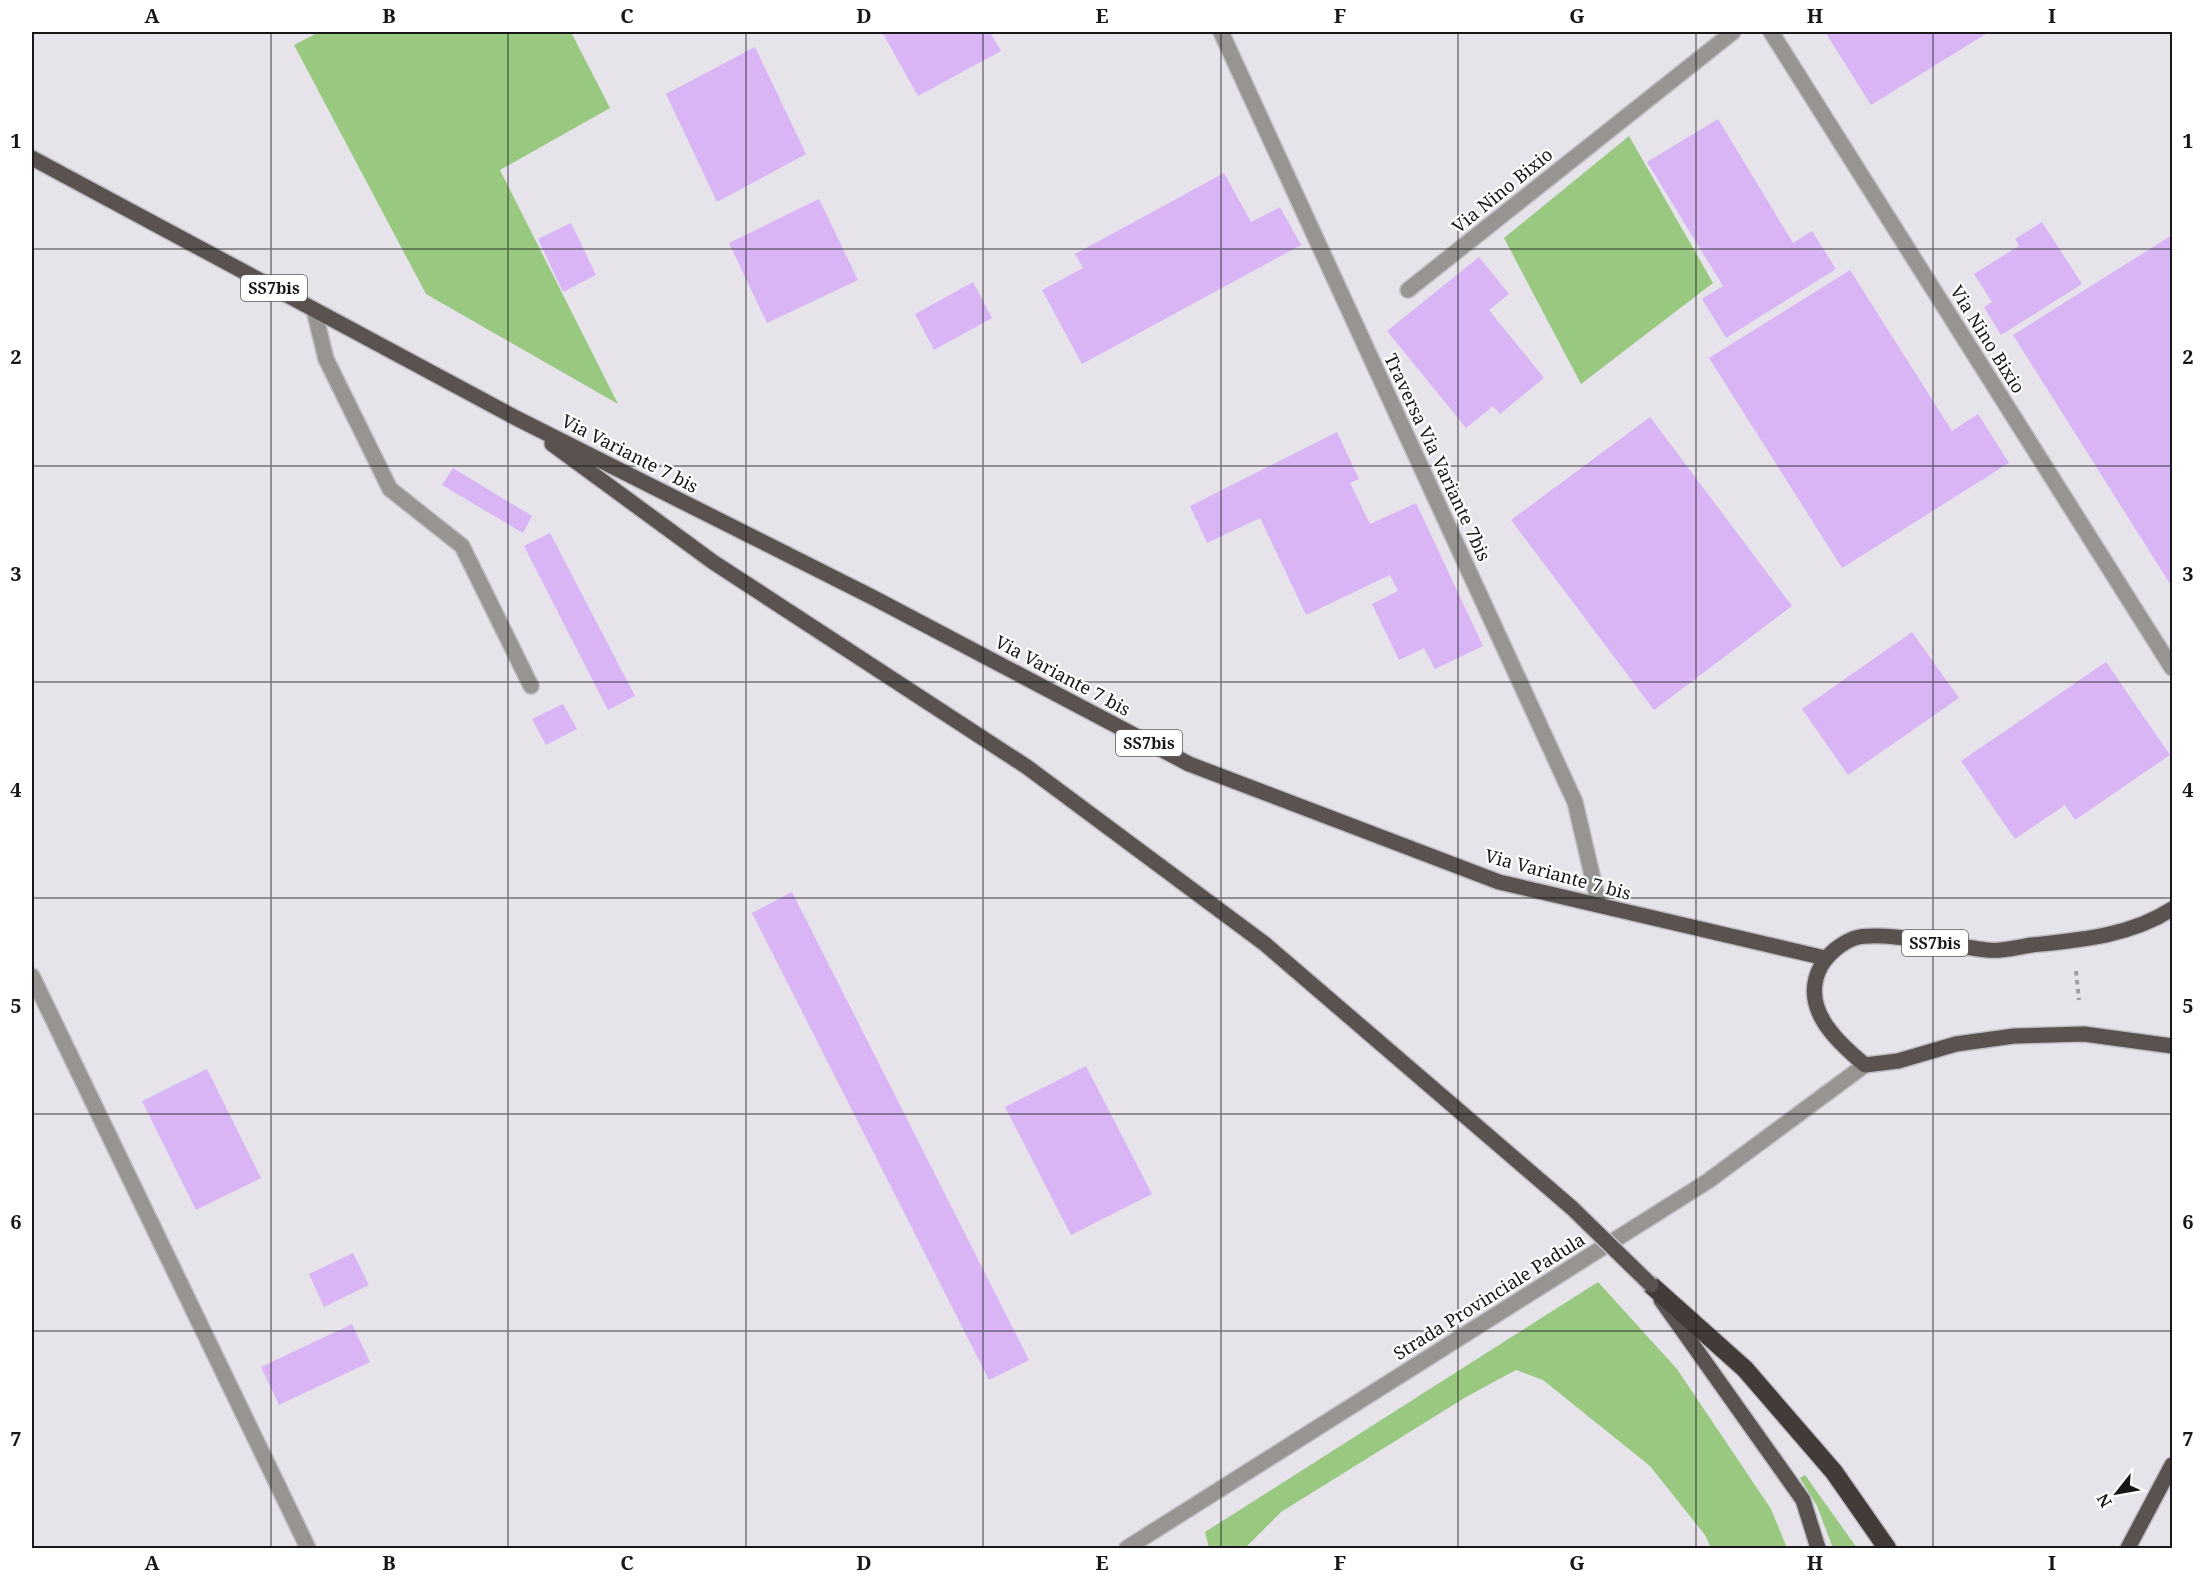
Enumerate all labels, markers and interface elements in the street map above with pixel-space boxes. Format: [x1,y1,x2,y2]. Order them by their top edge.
text: A [144,2,160,29]
text: B [382,2,396,29]
text: C [620,2,634,29]
text: D [856,2,872,29]
text: E [1095,2,1109,29]
text: F [1334,2,1346,29]
text: G [1569,2,1585,29]
text: H [1807,2,1823,29]
text: I [2048,2,2056,29]
text: 1 [10,127,22,154]
text: 1 [2182,127,2194,154]
street label: Via Nino Bixio [1447,142,1557,238]
road number: SS7bis [241,275,307,301]
street label: Via Nino Bixio [1945,280,2031,398]
text: 2 [10,343,22,370]
text: 2 [2182,343,2194,370]
street label: Traversa Via Variante 7bis [1379,349,1497,565]
street label: Via Variante 7 bis [558,408,702,498]
text: 3 [10,560,22,587]
text: 3 [2182,560,2194,587]
street label: Via Variante 7 bis [991,629,1135,721]
road number: SS7bis [1116,730,1182,756]
text: 4 [10,776,22,803]
text: 4 [2182,776,2194,803]
street label: Via Variante 7 bis [1482,843,1634,905]
road number: SS7bis [1902,930,1968,956]
text: 5 [10,992,22,1019]
text: 5 [2182,992,2194,1019]
text: 6 [10,1208,22,1235]
text: 6 [2182,1208,2194,1235]
street label: Strada Provinciale Padula [1389,1227,1589,1365]
text: 7 [10,1425,22,1452]
text: 7 [2182,1425,2194,1452]
north arrow [2087,1463,2147,1523]
text: N [2091,1489,2117,1512]
text: A [144,1549,160,1576]
text: B [382,1549,396,1576]
text: C [620,1549,634,1576]
text: D [856,1549,872,1576]
text: E [1095,1549,1109,1576]
text: F [1334,1549,1346,1576]
text: G [1569,1549,1585,1576]
text: H [1807,1549,1823,1576]
text: I [2048,1549,2056,1576]

